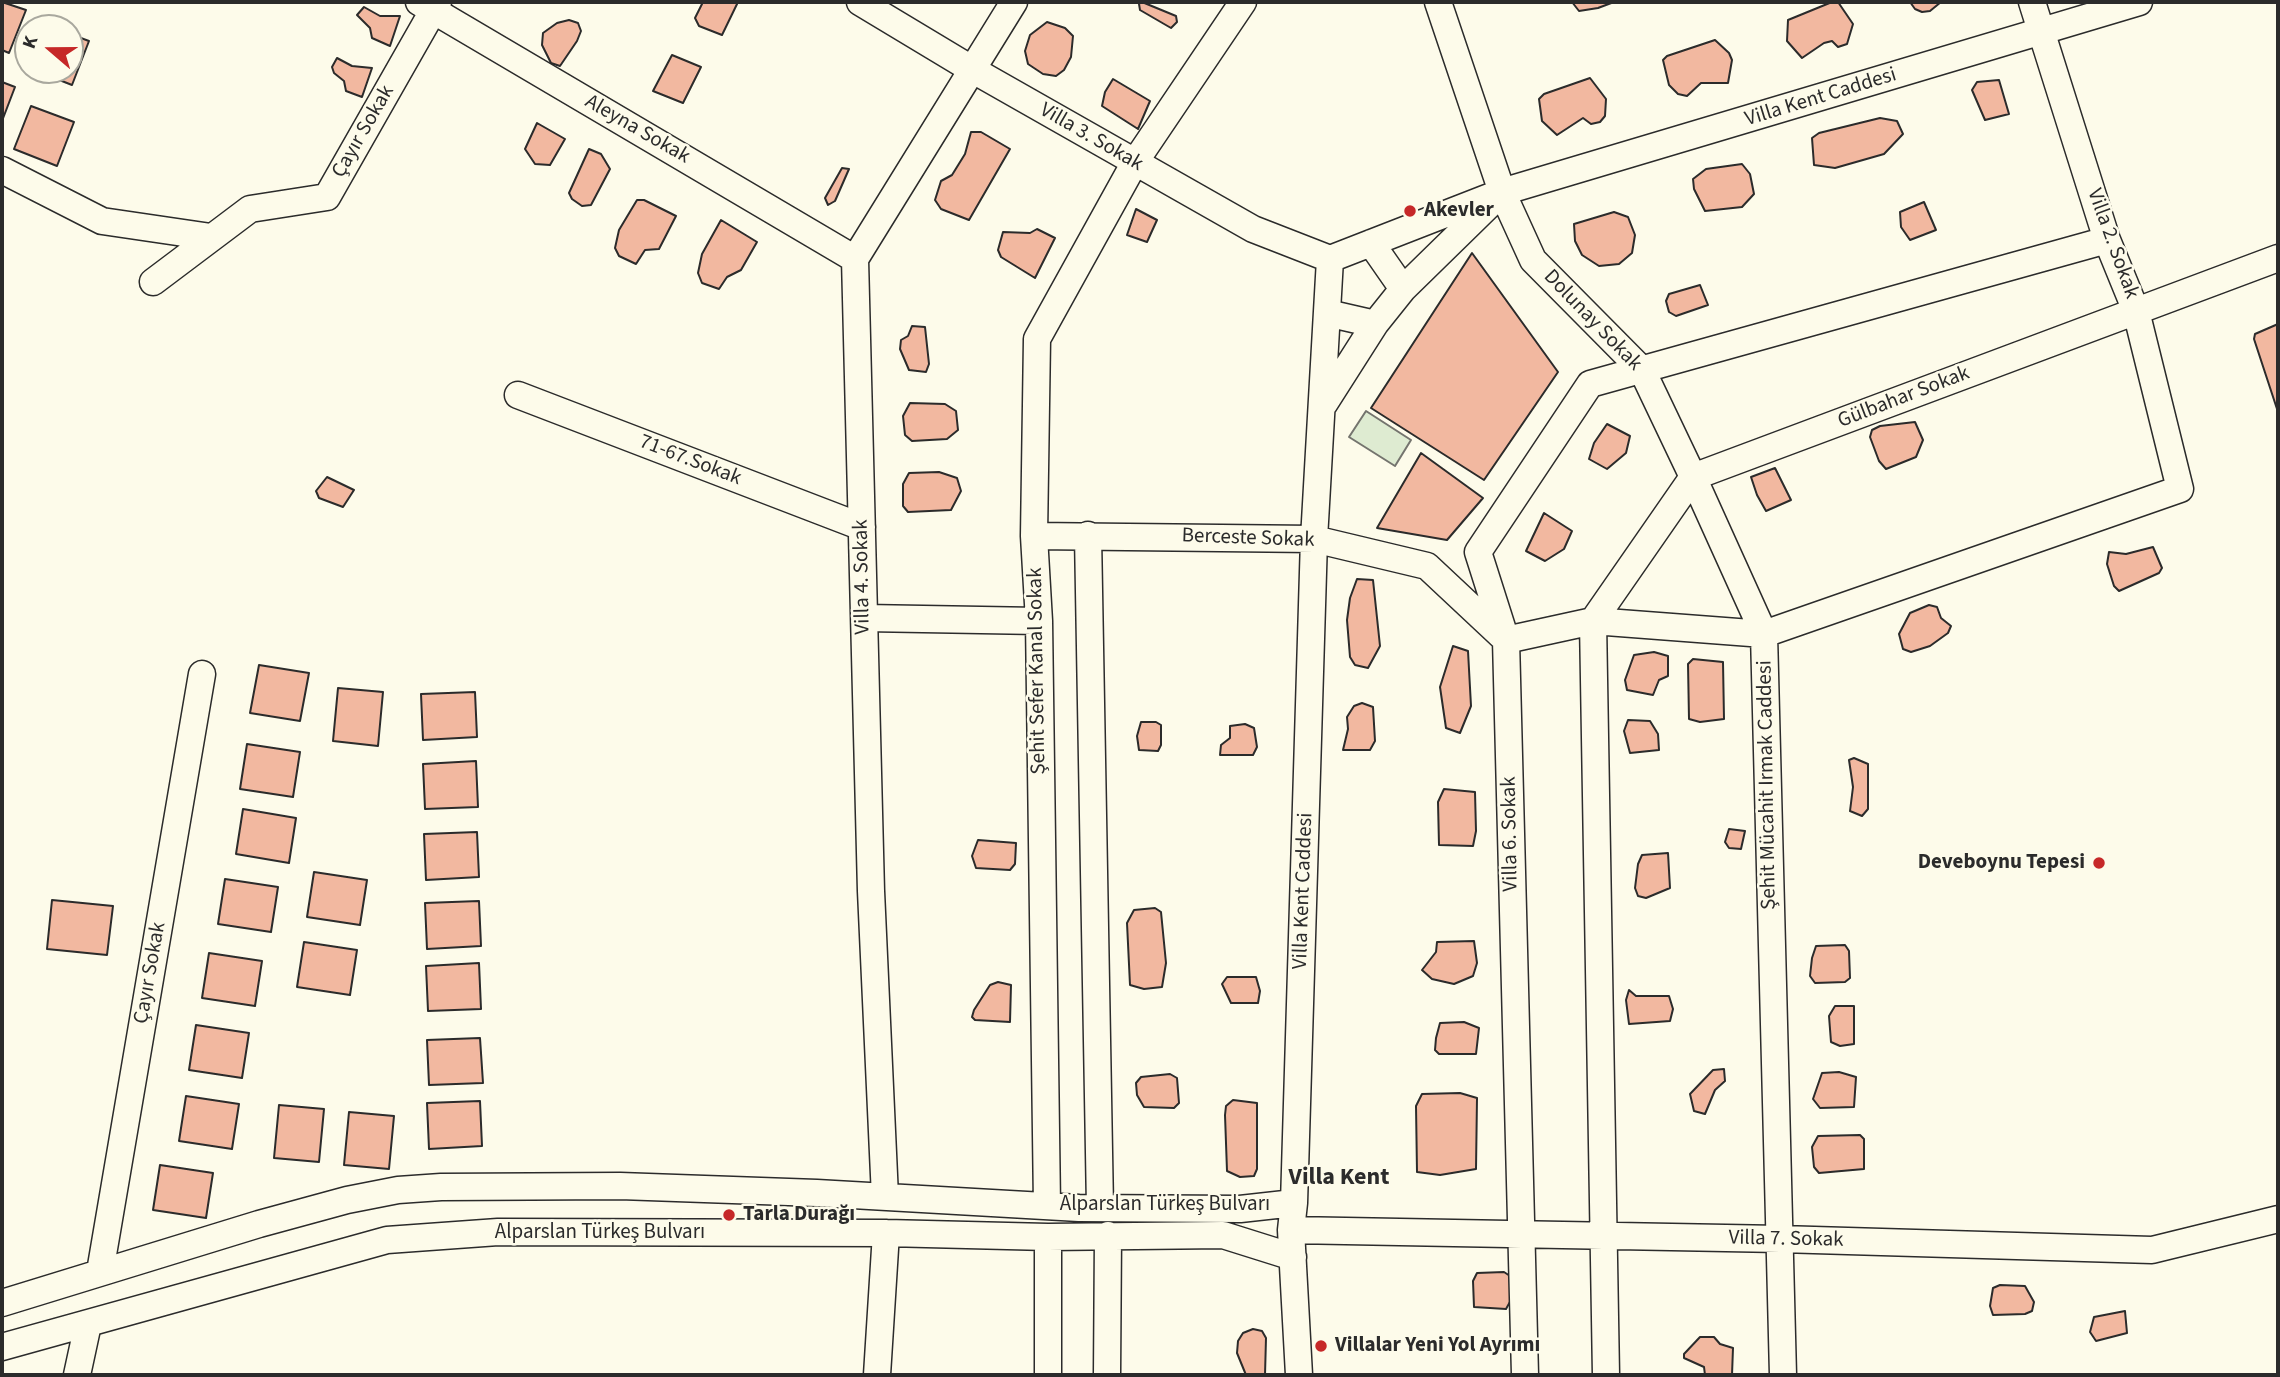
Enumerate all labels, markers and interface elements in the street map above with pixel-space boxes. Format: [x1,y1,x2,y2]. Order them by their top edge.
north arrow [14,14,84,84]
text: K [16,32,45,52]
street label: Villa Kent Caddesi [1742,63,1900,133]
street label: Çayır Sokak [327,81,401,183]
street label: Aleyna Sokak [580,90,694,170]
street label: Villa 3. Sokak [1035,98,1147,178]
street label: Villa 2. Sokak [2080,186,2144,302]
place label: Akevler [1424,198,1494,224]
marker: Akevler [1402,203,1418,219]
street label: Dolunay Sokak [1537,265,1647,377]
street label: Gülbahar Sokak [1835,361,1973,435]
street label: 71-67.Sokak [635,430,745,492]
street label: Villa 4. Sokak [849,519,877,635]
street label: Berceste Sokak [1181,524,1315,554]
street label: Şehit Sefer Kanal Sokak [1024,567,1052,775]
street label: Şehit Mücahit Irmak Caddesi [1753,660,1783,910]
street label: Villa 6. Sokak [1497,776,1525,892]
street label: Villa Kent Caddesi [1289,812,1319,970]
place label: Deveboynu Tepesi [1918,850,2085,876]
marker: Deveboynu Tepesi [2091,855,2107,871]
street label: Çayır Sokak [130,920,172,1026]
district label: Villa Kent [1289,1165,1389,1193]
street label: Alparslan Türkeş Bulvarı [1060,1192,1270,1218]
place label: Tarla Durağı [743,1202,855,1228]
marker: Tarla Durağı [721,1207,737,1223]
street label: Alparslan Türkeş Bulvarı [495,1220,705,1246]
street label: Villa 7. Sokak [1728,1226,1844,1254]
place label: Villalar Yeni Yol Ayrımı [1335,1333,1540,1359]
marker: Villalar Yeni Yol Ayrımı [1313,1338,1329,1354]

